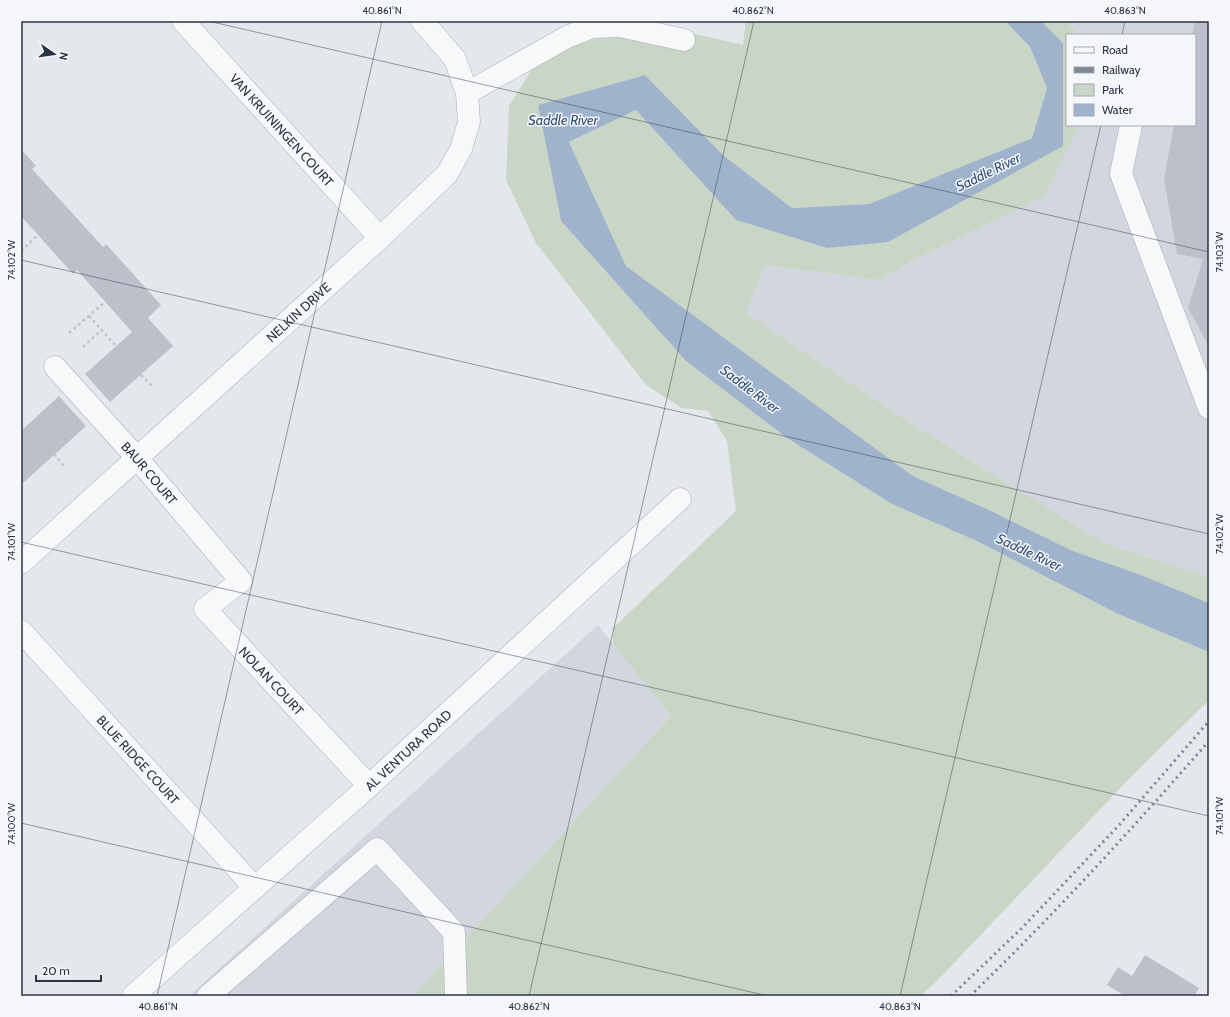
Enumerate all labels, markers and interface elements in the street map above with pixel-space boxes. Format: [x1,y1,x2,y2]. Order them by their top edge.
text: 40.861°N [362,4,402,17]
text: 40.862°N [732,4,774,17]
text: 40.863°N [1104,4,1146,17]
north arrow [34,34,74,74]
legend [1066,34,1196,126]
text: Road [1102,42,1128,57]
text: N [56,51,71,62]
text: Railway [1102,62,1140,77]
street label: VAN KRUININGEN COURT [227,70,337,190]
text: Park [1102,82,1124,97]
text: Water [1102,102,1133,117]
water label: Saddle River [528,111,599,129]
water label: Saddle River [953,148,1024,195]
text: 74.103°W [1213,231,1226,272]
text: 74.102°W [5,239,18,280]
street label: NELKIN DRIVE [263,279,334,345]
water label: Saddle River [717,361,784,418]
street label: BAUR COURT [118,438,181,508]
text: 74.102°W [1213,513,1226,554]
text: 74.101°W [5,522,18,561]
water label: Saddle River [994,529,1065,575]
street label: NOLAN COURT [236,643,307,718]
street label: AL VENTURA ROAD [361,706,455,794]
street label: BLUE RIDGE COURT [94,712,183,808]
text: 74.101°W [1213,796,1226,835]
text: 74.100°W [5,803,18,845]
scale bar [36,957,101,983]
text: 20 m [42,963,70,978]
text: 40.861°N [138,1000,178,1013]
text: 40.862°N [508,1000,550,1013]
text: 40.863°N [879,1000,921,1013]

